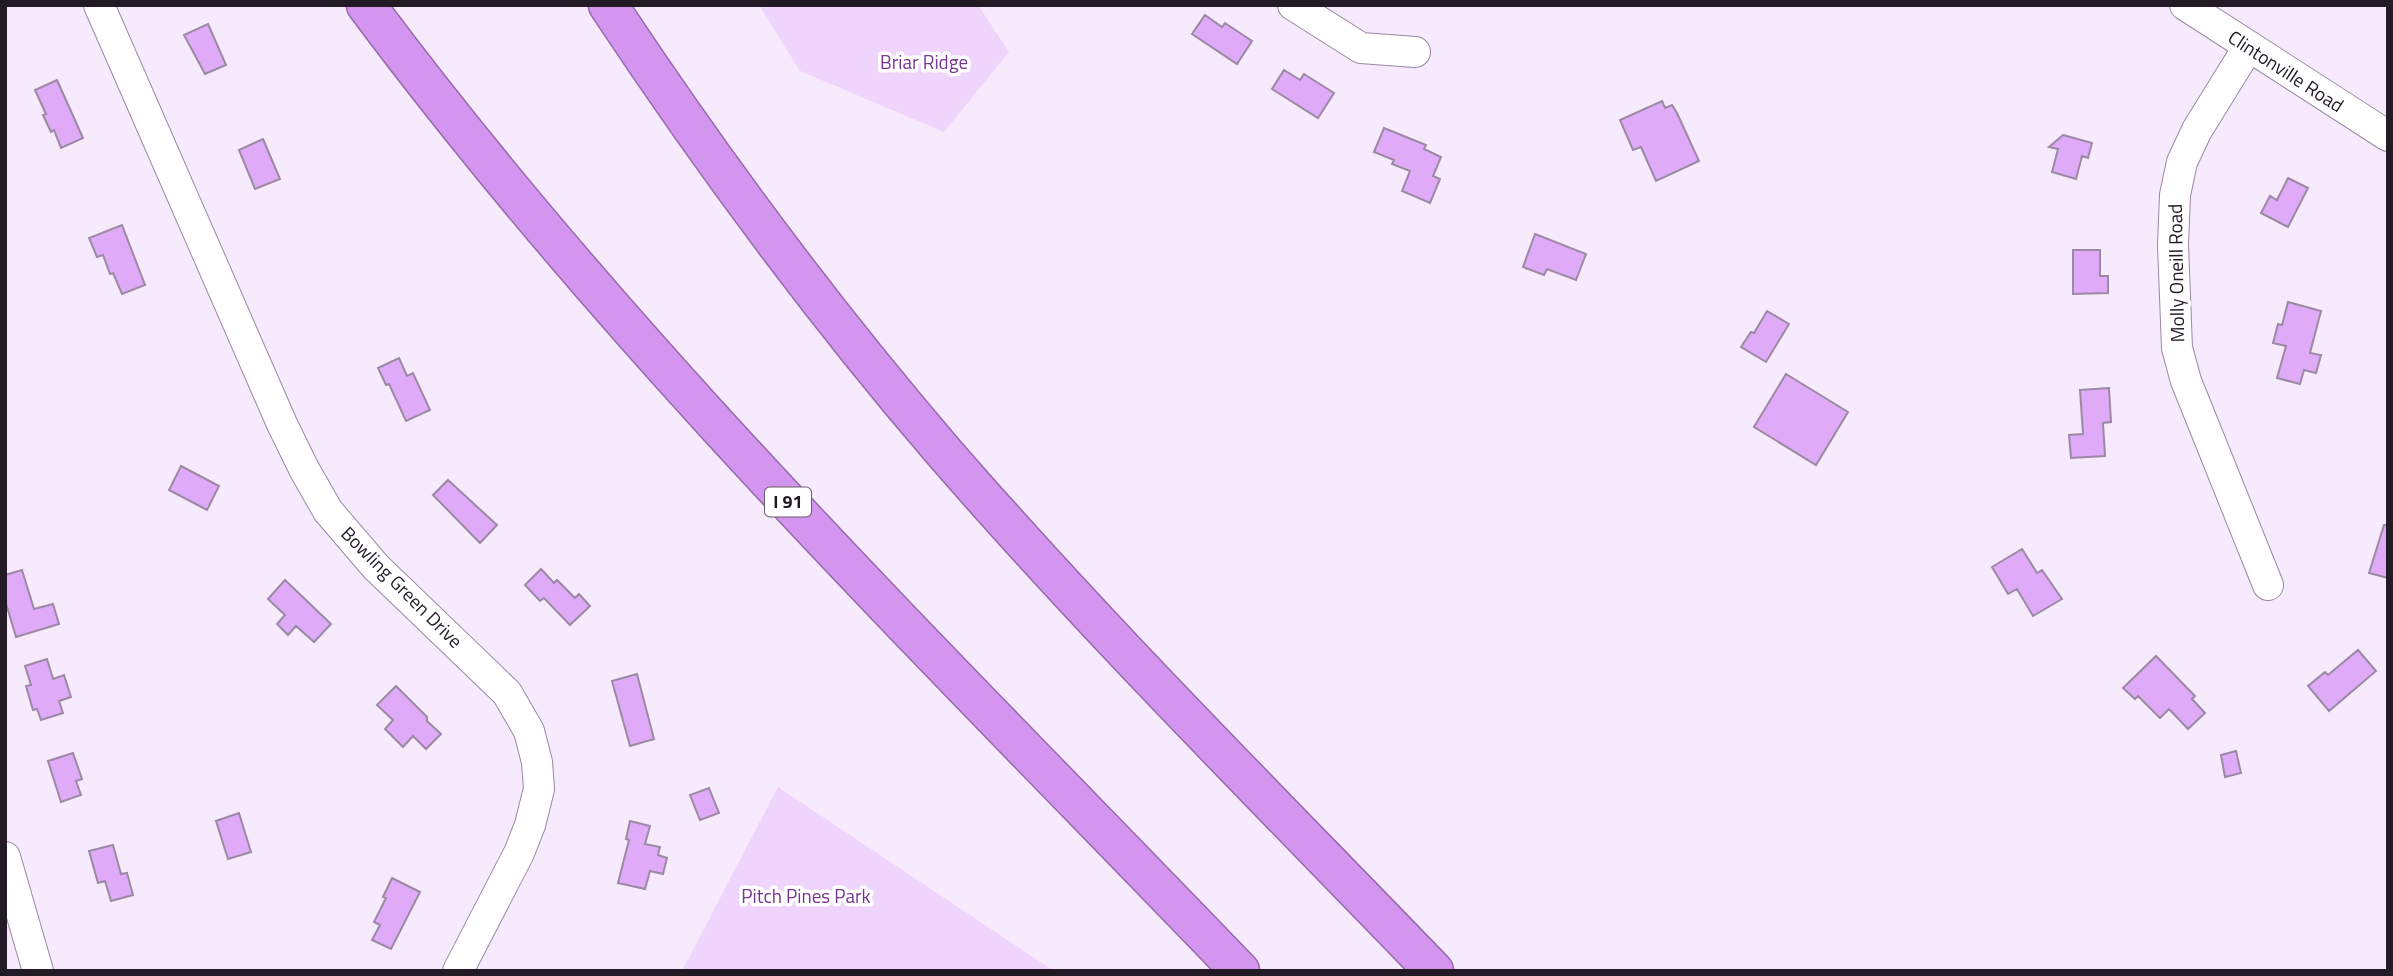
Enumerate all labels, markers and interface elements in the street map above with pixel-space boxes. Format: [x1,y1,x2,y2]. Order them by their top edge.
street label: Clintonville Road [2223,22,2350,119]
park label: Briar Ridge [880,47,968,76]
street label: Molly Oneill Road [2160,203,2191,343]
road number: I 91 [765,488,811,516]
street label: Bowling Green Drive [335,519,470,654]
park label: Pitch Pines Park [741,881,871,910]

